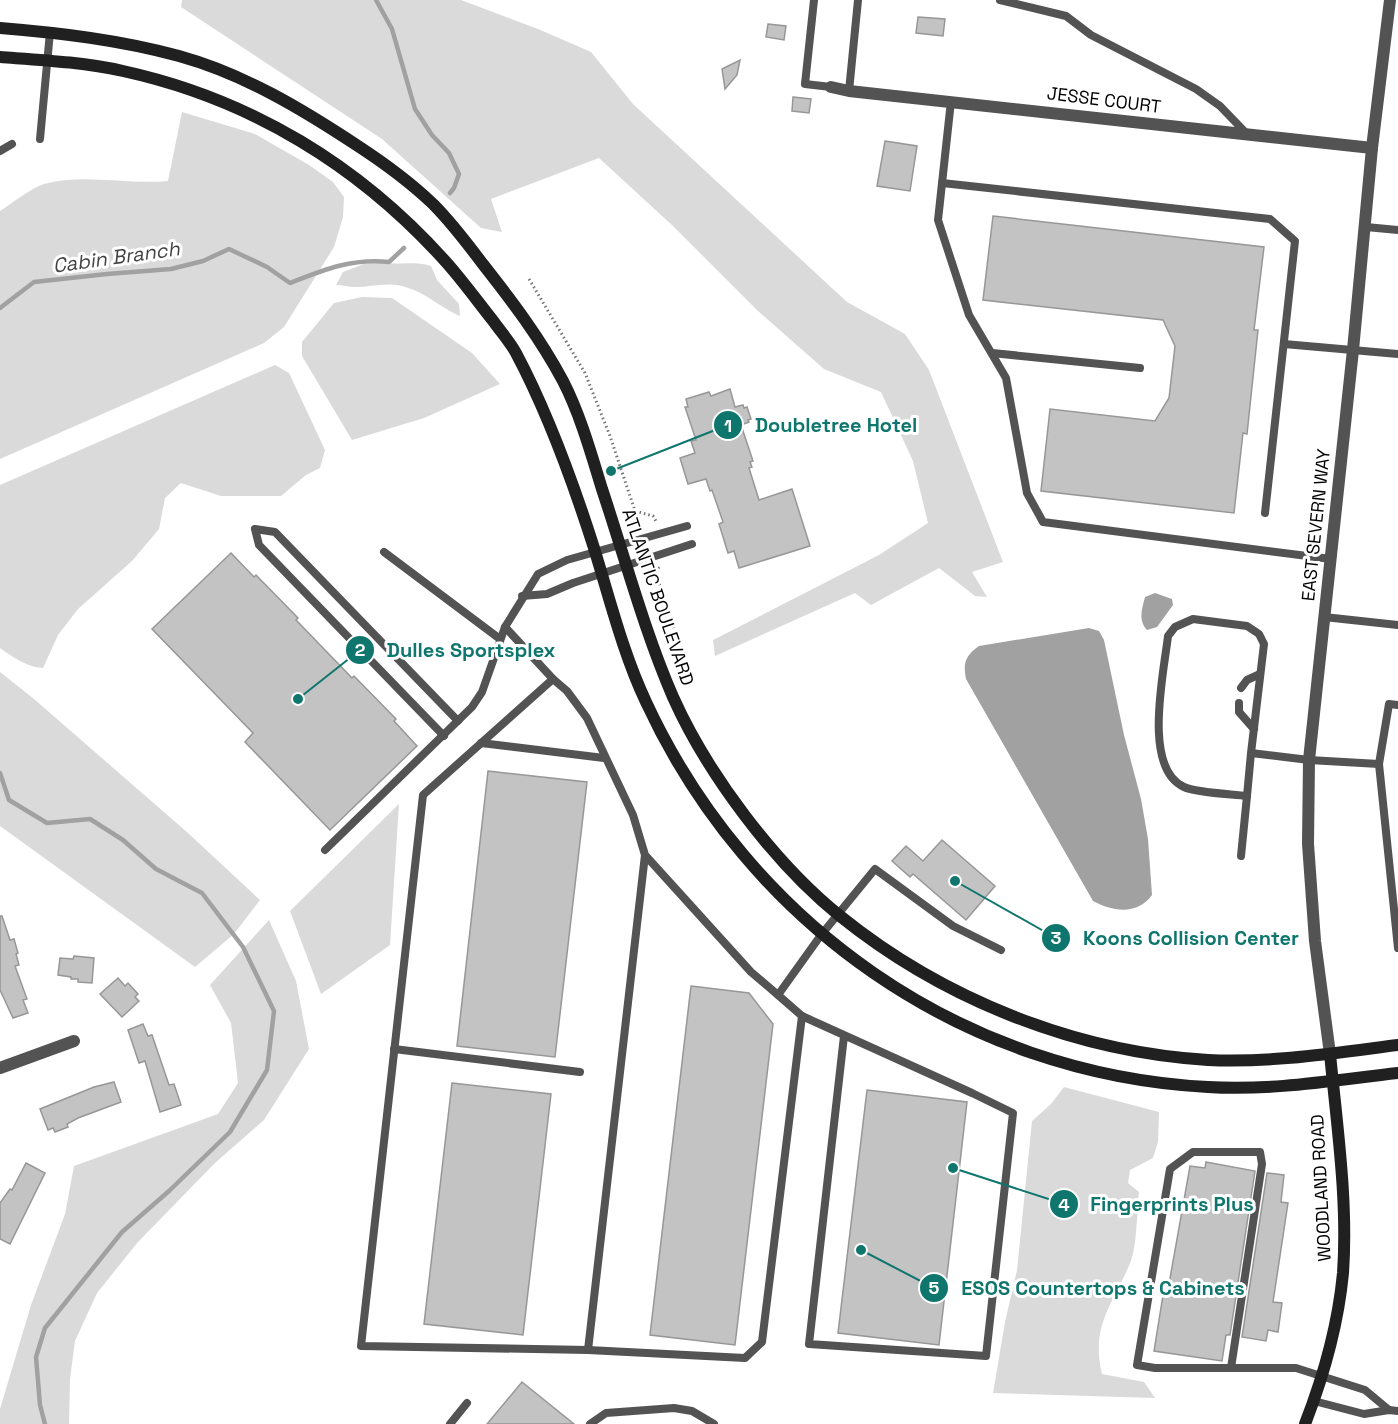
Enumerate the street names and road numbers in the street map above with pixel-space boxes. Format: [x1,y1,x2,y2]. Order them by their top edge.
street label: JESSE COURT [1046,81,1163,118]
street label: EAST SEVERN WAY [1296,448,1335,602]
street label: ATLANTIC BOULEVARD [617,505,700,688]
street label: WOODLAND ROAD [1305,1114,1336,1262]

